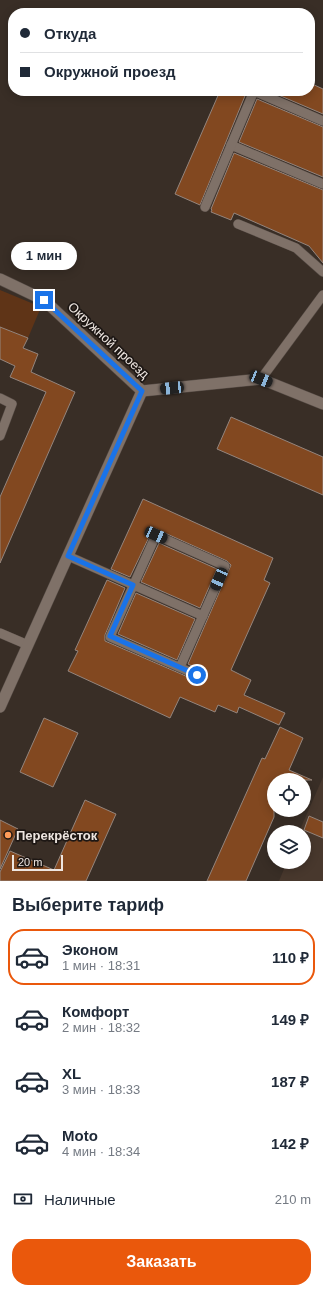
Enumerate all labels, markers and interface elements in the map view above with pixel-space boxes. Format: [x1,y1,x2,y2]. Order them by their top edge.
text: Откуда [44,25,96,42]
text: Окружной проезд [44,63,176,80]
callout: 1 мин [11,242,77,270]
text: 1 мин [26,248,62,263]
route end [35,291,53,309]
street label: Окружной проезд [65,299,153,382]
car [248,369,274,389]
car [159,381,185,395]
car [143,525,169,545]
car [209,566,229,592]
route start [188,666,206,684]
map controls [267,773,311,869]
button: locate [267,773,311,817]
button: layers [267,825,311,869]
place label: Перекрёсток [16,828,98,843]
marker: Перекрёсток [3,830,13,840]
scale bar [12,853,63,872]
text: 20 m [18,856,42,868]
text: Выберите тариф [12,895,164,915]
icon: car [14,939,50,975]
text: Эконом [62,941,118,958]
text: 110 ₽ [272,949,309,966]
text: 1 мин · 18:31 [62,958,140,973]
icon: car [14,1001,50,1037]
text: Комфорт [62,1003,129,1020]
text: 149 ₽ [271,1011,309,1028]
text: 2 мин · 18:32 [62,1020,140,1035]
icon: car [14,1063,50,1099]
text: XL [62,1065,81,1082]
text: 187 ₽ [271,1073,309,1090]
text: 3 мин · 18:33 [62,1082,140,1097]
icon: car [14,1125,50,1161]
text: Moto [62,1127,98,1144]
text: 142 ₽ [271,1135,309,1152]
text: 4 мин · 18:34 [62,1144,140,1159]
icon: cash [12,1188,34,1210]
text: Наличные [44,1191,116,1208]
text: 210 m [275,1192,311,1207]
button: Заказать [12,1239,311,1285]

